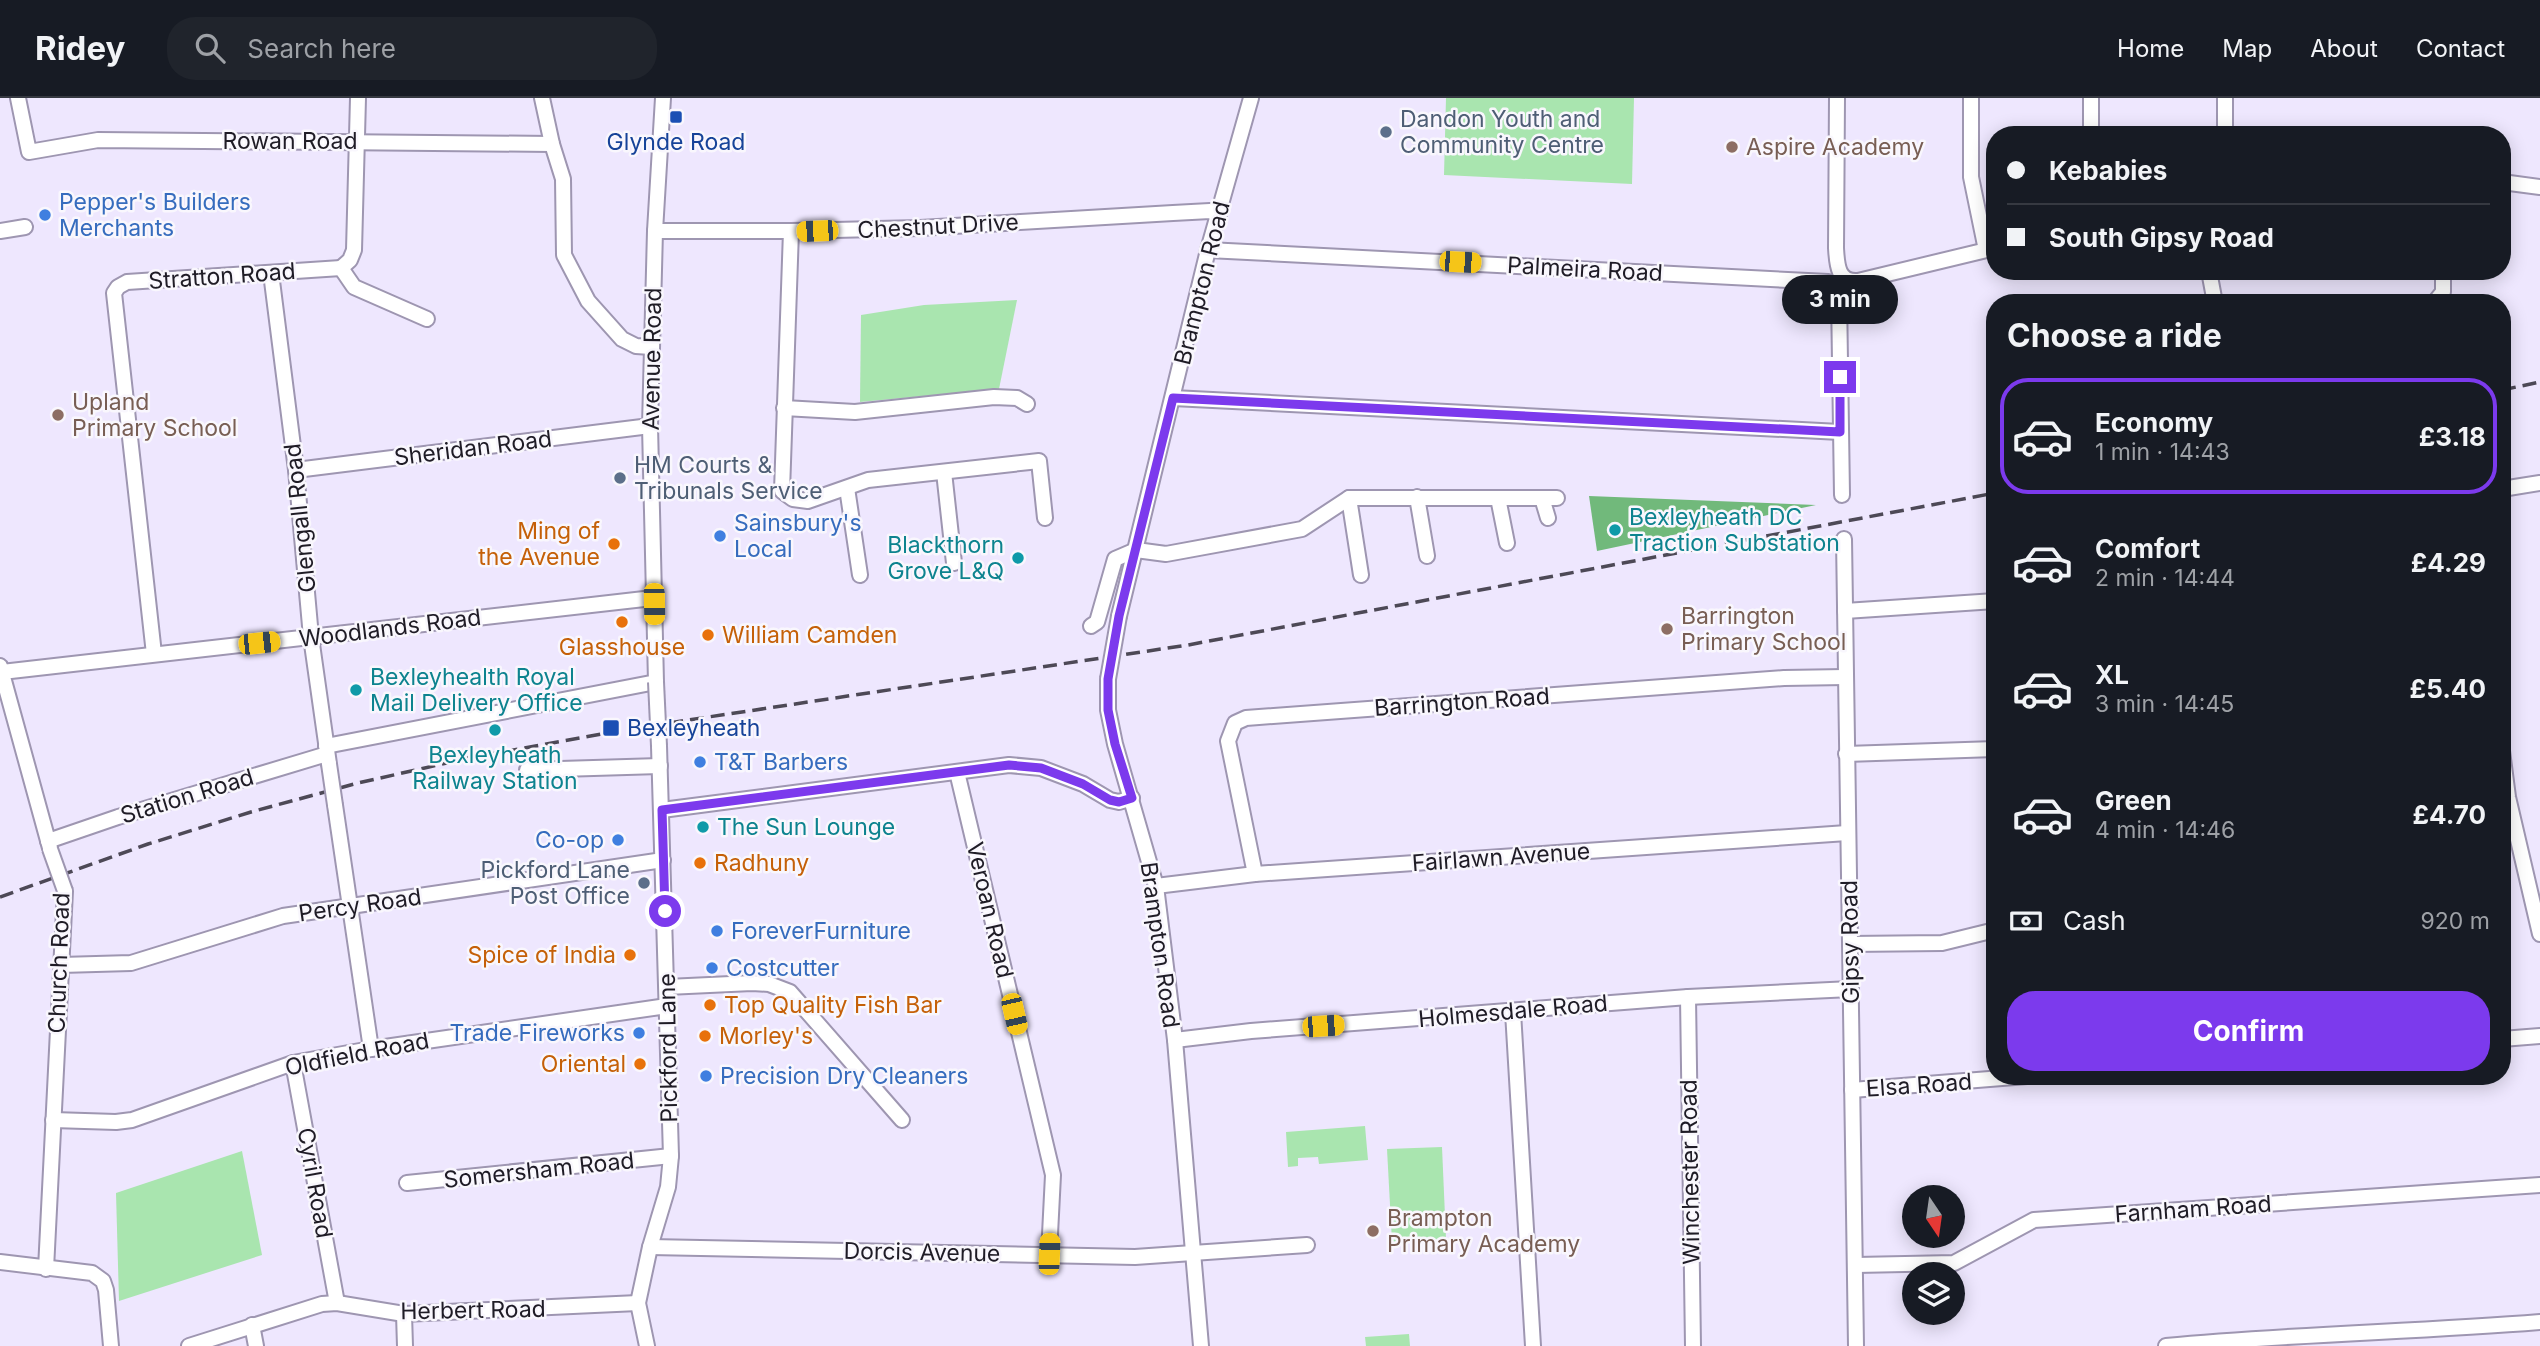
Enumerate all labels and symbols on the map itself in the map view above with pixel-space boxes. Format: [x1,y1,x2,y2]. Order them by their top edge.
place label: Dandon Youth and Community Centre [1400,105,1604,159]
marker: Glynde Road [668,109,684,125]
marker: Dandon Youth and Community Centre [1378,124,1394,140]
street label: Rowan Road [222,127,358,155]
place label: Glynde Road [607,128,745,156]
place label: Aspire Academy [1746,133,1924,161]
marker: Aspire Academy [1724,139,1740,155]
place label: Pepper's Builders Merchants [59,188,251,242]
street label: Brampton Road [1168,198,1236,368]
marker: Pepper's Builders Merchants [37,207,53,223]
street label: Chestnut Drive [857,208,1019,244]
car [796,220,839,242]
car [1439,250,1482,274]
street label: Palmeira Road [1506,251,1664,287]
street label: Stratton Road [147,257,297,295]
callout: 3 min [1782,275,1898,324]
street label: Avenue Road [637,287,667,431]
route end [1824,361,1856,393]
place label: Upland Primary School [72,388,237,442]
marker: Upland Primary School [50,407,66,423]
street label: Sheridan Road [392,424,554,472]
street label: Glengall Road [278,442,322,594]
place label: HM Courts & Tribunals Service [634,451,823,505]
marker: HM Courts & Tribunals Service [612,470,628,486]
place label: Bexleyheath DC Traction Substation [1629,503,1840,557]
place label: Sainsbury's Local [734,509,862,563]
place label: Ming of the Avenue [478,517,600,571]
marker: Bexleyheath DC Traction Substation [1607,522,1623,538]
marker: Sainsbury's Local [712,528,728,544]
place label: Blackthorn Grove L&Q [887,531,1004,585]
marker: Ming of the Avenue [606,536,622,552]
marker: Blackthorn Grove L&Q [1010,550,1026,566]
car [644,583,665,625]
place label: Barrington Primary School [1681,602,1846,656]
street label: Woodlands Road [297,603,483,653]
marker: Glasshouse [614,614,630,630]
place label: William Camden [722,621,897,649]
marker: Barrington Primary School [1659,621,1675,637]
marker: William Camden [700,627,716,643]
car [238,630,281,656]
place label: Glasshouse [559,633,685,661]
place label: Bexleyhealth Royal Mail Delivery Office [370,663,583,717]
marker: Bexleyhealth Royal Mail Delivery Office [348,682,364,698]
street label: Barrington Road [1373,682,1551,722]
place label: Bexleyheath [627,714,760,742]
marker: Bexleyheath [601,718,621,738]
marker: Bexleyheath Railway Station [487,722,503,738]
place label: Bexleyheath Railway Station [412,741,578,795]
place label: T&T Barbers [714,748,848,776]
marker: T&T Barbers [692,754,708,770]
street label: Station Road [117,762,257,830]
place label: The Sun Lounge [717,813,895,841]
marker: The Sun Lounge [695,819,711,835]
place label: Co-op [535,826,604,854]
marker: Co-op [610,832,626,848]
street label: Fairlawn Avenue [1411,837,1591,877]
street label: Veroan Road [961,839,1019,981]
place label: Radhuny [714,849,809,877]
marker: Radhuny [692,855,708,871]
place label: Pickford Lane Post Office [481,856,630,910]
street label: Brampton Road [1134,860,1186,1030]
marker: Pickford Lane Post Office [636,875,652,891]
street label: Gipsy Road [1835,880,1865,1004]
street label: Percy Road [297,883,423,927]
street label: Church Road [43,892,75,1034]
route start [649,895,681,927]
place label: ForeverFurniture [731,917,911,945]
marker: ForeverFurniture [709,923,725,939]
place label: Spice of India [467,941,616,969]
marker: Spice of India [622,947,638,963]
place label: Costcutter [726,954,839,982]
marker: Costcutter [704,960,720,976]
street label: Pickford Lane [653,973,683,1123]
street label: Holmesdale Road [1417,989,1609,1033]
place label: Top Quality Fish Bar [724,991,942,1019]
car [1000,991,1029,1037]
marker: Top Quality Fish Bar [702,997,718,1013]
car [1302,1014,1345,1038]
place label: Trade Fireworks [450,1019,625,1047]
place label: Morley's [719,1022,813,1050]
marker: Trade Fireworks [631,1025,647,1041]
street label: Oldfield Road [283,1026,431,1082]
marker: Morley's [697,1028,713,1044]
place label: Oriental [541,1050,626,1078]
marker: Oriental [632,1056,648,1072]
place label: Precision Dry Cleaners [720,1062,968,1090]
street label: Elsa Road [1865,1067,1973,1103]
marker: Precision Dry Cleaners [698,1068,714,1084]
street label: Winchester Road [1674,1079,1706,1265]
street label: Cyril Road [292,1125,338,1241]
street label: Somersham Road [442,1146,636,1194]
north arrow [1902,1185,1965,1248]
street label: Farnham Road [2114,1190,2272,1228]
place label: Brampton Primary Academy [1387,1204,1580,1258]
marker: Brampton Primary Academy [1365,1223,1381,1239]
car [1038,1233,1061,1275]
street label: Dorcis Avenue [843,1237,1001,1267]
street label: Herbert Road [400,1295,546,1325]

